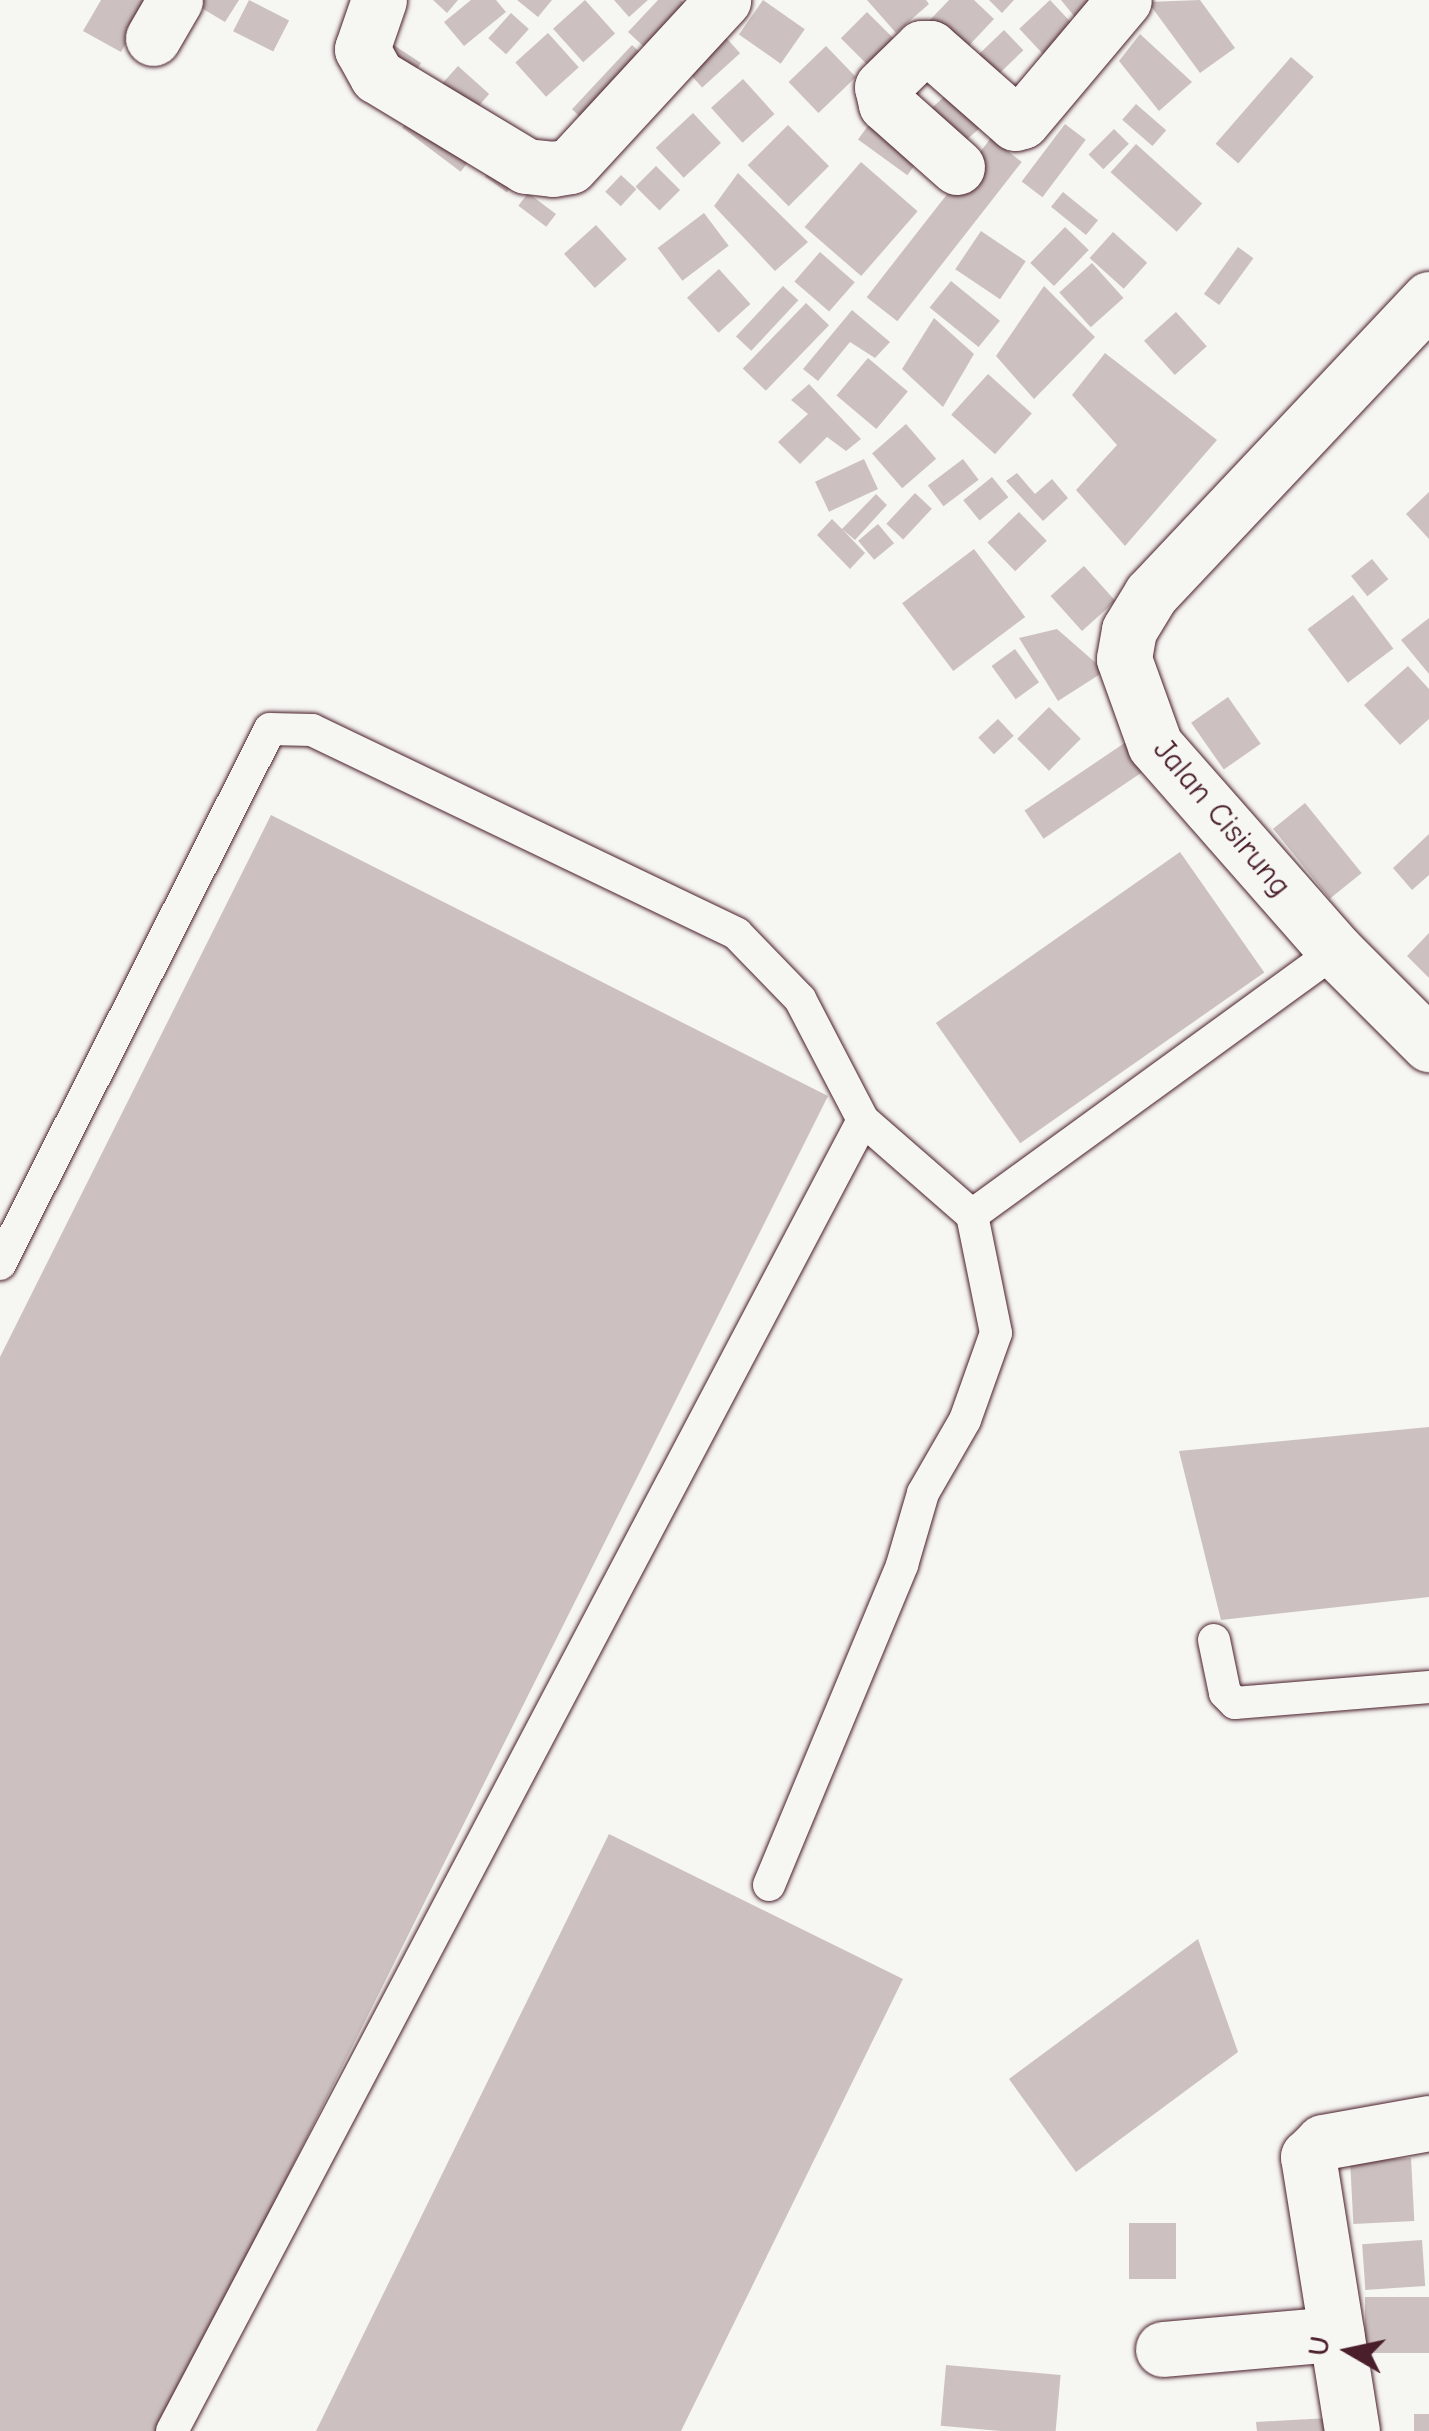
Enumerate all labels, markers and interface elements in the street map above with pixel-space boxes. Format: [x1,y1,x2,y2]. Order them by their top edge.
street label: Jalan Cisirung [1145,731,1299,905]
north arrow [1299,2301,1399,2401]
text: U [1302,2335,1337,2358]

